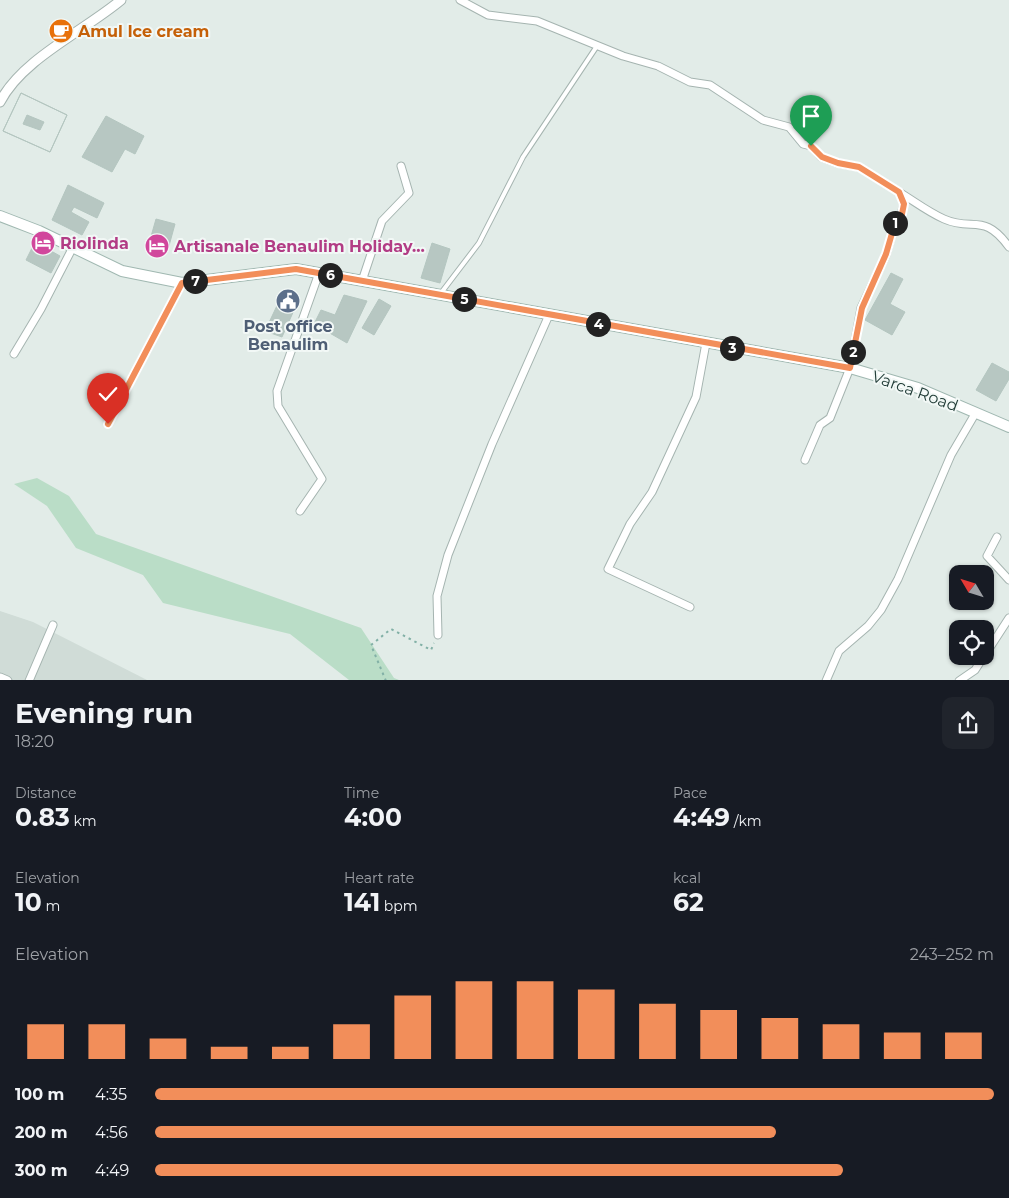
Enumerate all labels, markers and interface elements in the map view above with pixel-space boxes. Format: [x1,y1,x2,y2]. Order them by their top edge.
cafe icon: Amul Ice cream [48,18,74,44]
place label: Amul Ice cream [77,22,209,41]
pin [790,95,832,146]
icon: arrive [797,102,825,130]
pin: 1 [882,210,908,236]
text: 1 [893,214,898,232]
hotel icon: Riolinda [30,230,56,256]
hotel icon: Artisanale Benaulim Holiday… [144,233,170,259]
place label: Riolinda [60,234,129,253]
place label: Artisanale Benaulim Holiday… [173,237,425,256]
pin: 6 [318,262,342,288]
text: 6 [326,266,335,284]
pin: 7 [182,268,208,294]
text: 7 [191,272,200,290]
pin: 5 [452,286,476,312]
public building icon: Post office Benaulim [275,288,301,314]
text: 5 [460,290,469,308]
pin: 4 [586,312,610,336]
text: 4 [594,315,603,333]
place label: Post office Benaulim [243,317,333,354]
pin: 3 [720,336,744,360]
text: 3 [728,339,737,357]
pin: 2 [840,340,866,364]
text: 2 [849,343,858,361]
street label: Varca Road [869,367,961,415]
pin [87,373,129,424]
icon: check [94,380,122,408]
north arrow [949,565,994,610]
map controls [949,565,994,665]
button: locate [949,620,994,665]
text: Evening run [15,696,193,730]
button: share [942,697,994,749]
text: 18:20 [15,732,54,751]
text: Distance [15,784,77,802]
text: Time [344,784,379,802]
text: Pace [673,784,707,802]
text: 0.83 [15,802,70,832]
text: 4:00 [344,802,402,832]
text: 4:49 [673,802,730,832]
text: km [70,812,97,830]
text: /km [730,812,762,830]
text: Elevation [15,869,80,887]
text: Heart rate [344,869,414,887]
text: kcal [673,869,701,887]
text: 10 [15,887,42,917]
text: 141 [344,887,380,917]
text: 62 [673,887,704,917]
text: m [42,897,60,915]
text: bpm [380,897,418,915]
text: Elevation [15,945,89,964]
text: 243–252 m [910,945,994,964]
text: 100 m [15,1085,64,1104]
text: 4:35 [95,1085,127,1104]
text: 200 m [15,1123,67,1142]
text: 4:56 [95,1123,128,1142]
text: 300 m [15,1161,68,1180]
text: 4:49 [95,1161,129,1180]

